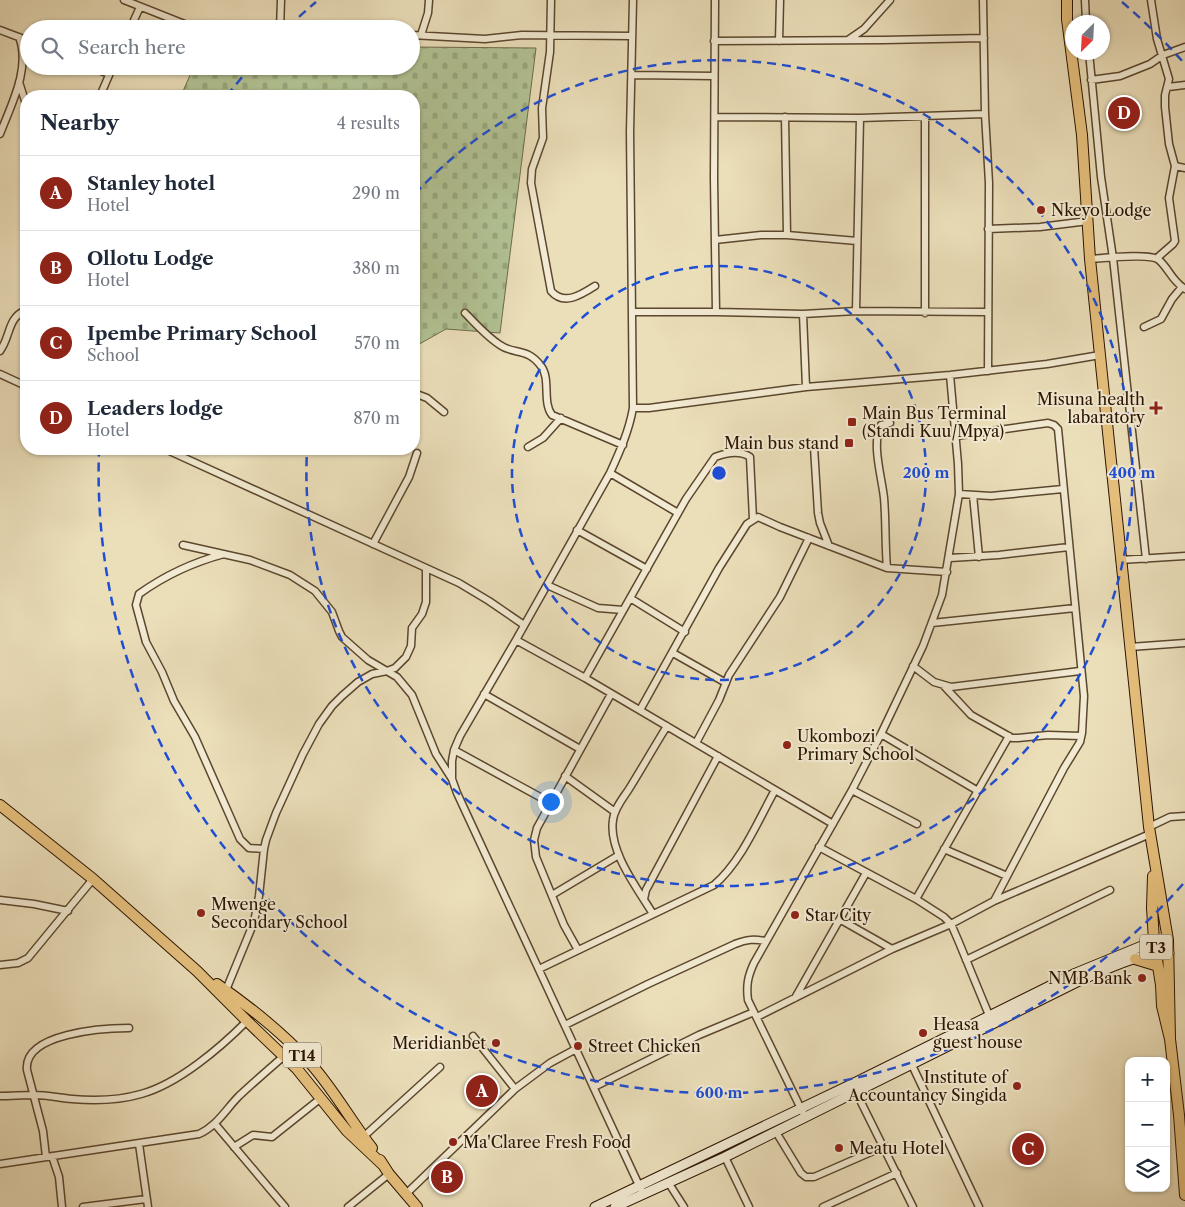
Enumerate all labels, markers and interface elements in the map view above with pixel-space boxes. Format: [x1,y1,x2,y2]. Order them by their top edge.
north arrow [1065,15,1110,60]
search box [20,20,420,75]
icon: search [38,34,66,62]
text: Search here [78,36,186,59]
pin: D [1108,94,1140,132]
text: Nearby [40,110,119,135]
text: 4 results [337,113,400,133]
text: Stanley hotel [87,172,215,195]
text: A [50,183,62,203]
text: 290 m [352,183,400,203]
text: Hotel [87,195,130,215]
place label: Nkeyo Lodge [1051,200,1151,220]
marker: Nkeyo Lodge [1035,204,1047,216]
text: Ollotu Lodge [87,247,214,270]
text: B [50,258,62,278]
text: 380 m [352,258,400,278]
text: Hotel [87,270,130,290]
text: Ipembe Primary School [87,322,317,345]
text: C [50,333,62,353]
text: 570 m [354,333,400,353]
text: School [87,345,139,365]
place label: Misuna health labaratory [1037,389,1146,427]
text: Leaders lodge [87,397,223,420]
marker: Misuna health labaratory [1149,401,1163,415]
place label: Main Bus Terminal (Standi Kuu/Mpya) [862,403,1007,441]
text: D [49,408,63,428]
text: 870 m [353,408,400,428]
marker: Main Bus Terminal (Standi Kuu/Mpya) [846,416,858,428]
text: Hotel [87,420,130,440]
place label: Main bus stand [724,433,839,453]
marker: Main bus stand [843,437,855,449]
text: 200 m [903,463,949,482]
text: 400 m [1109,463,1155,482]
centre of rings [710,464,728,482]
place label: Ukombozi Primary School [797,726,915,764]
marker: Ukombozi Primary School [781,739,793,751]
your location [538,789,564,815]
place label: Mwenge Secondary School [211,894,348,932]
place label: Star City [805,905,872,925]
marker: Mwenge Secondary School [195,907,207,919]
marker: Star City [789,909,801,921]
road number: T3 [1140,934,1172,960]
place label: NMB Bank [1048,968,1133,988]
marker: NMB Bank [1136,972,1148,984]
place label: Heasa guest house [933,1014,1023,1052]
marker: Heasa guest house [917,1027,929,1039]
place label: Meridianbet [392,1033,486,1053]
place label: Street Chicken [588,1036,701,1056]
marker: Meridianbet [490,1037,502,1049]
marker: Street Chicken [572,1040,584,1052]
road number: T14 [283,1042,321,1068]
map controls [1125,1057,1170,1192]
button: + [1125,1057,1170,1102]
place label: Institute of Accountancy Singida [847,1067,1009,1105]
pin: A [466,1072,498,1110]
marker: Institute of Accountancy Singida [1011,1080,1023,1092]
text: 600 m [696,1083,742,1102]
button: − [1125,1102,1170,1147]
pin: C [1012,1130,1044,1168]
place label: Ma'Claree Fresh Food [463,1132,631,1152]
marker: Ma'Claree Fresh Food [447,1136,459,1148]
place label: Meatu Hotel [849,1138,945,1158]
marker: Meatu Hotel [833,1142,845,1154]
button: layers [1125,1147,1170,1192]
pin: B [431,1158,463,1196]

